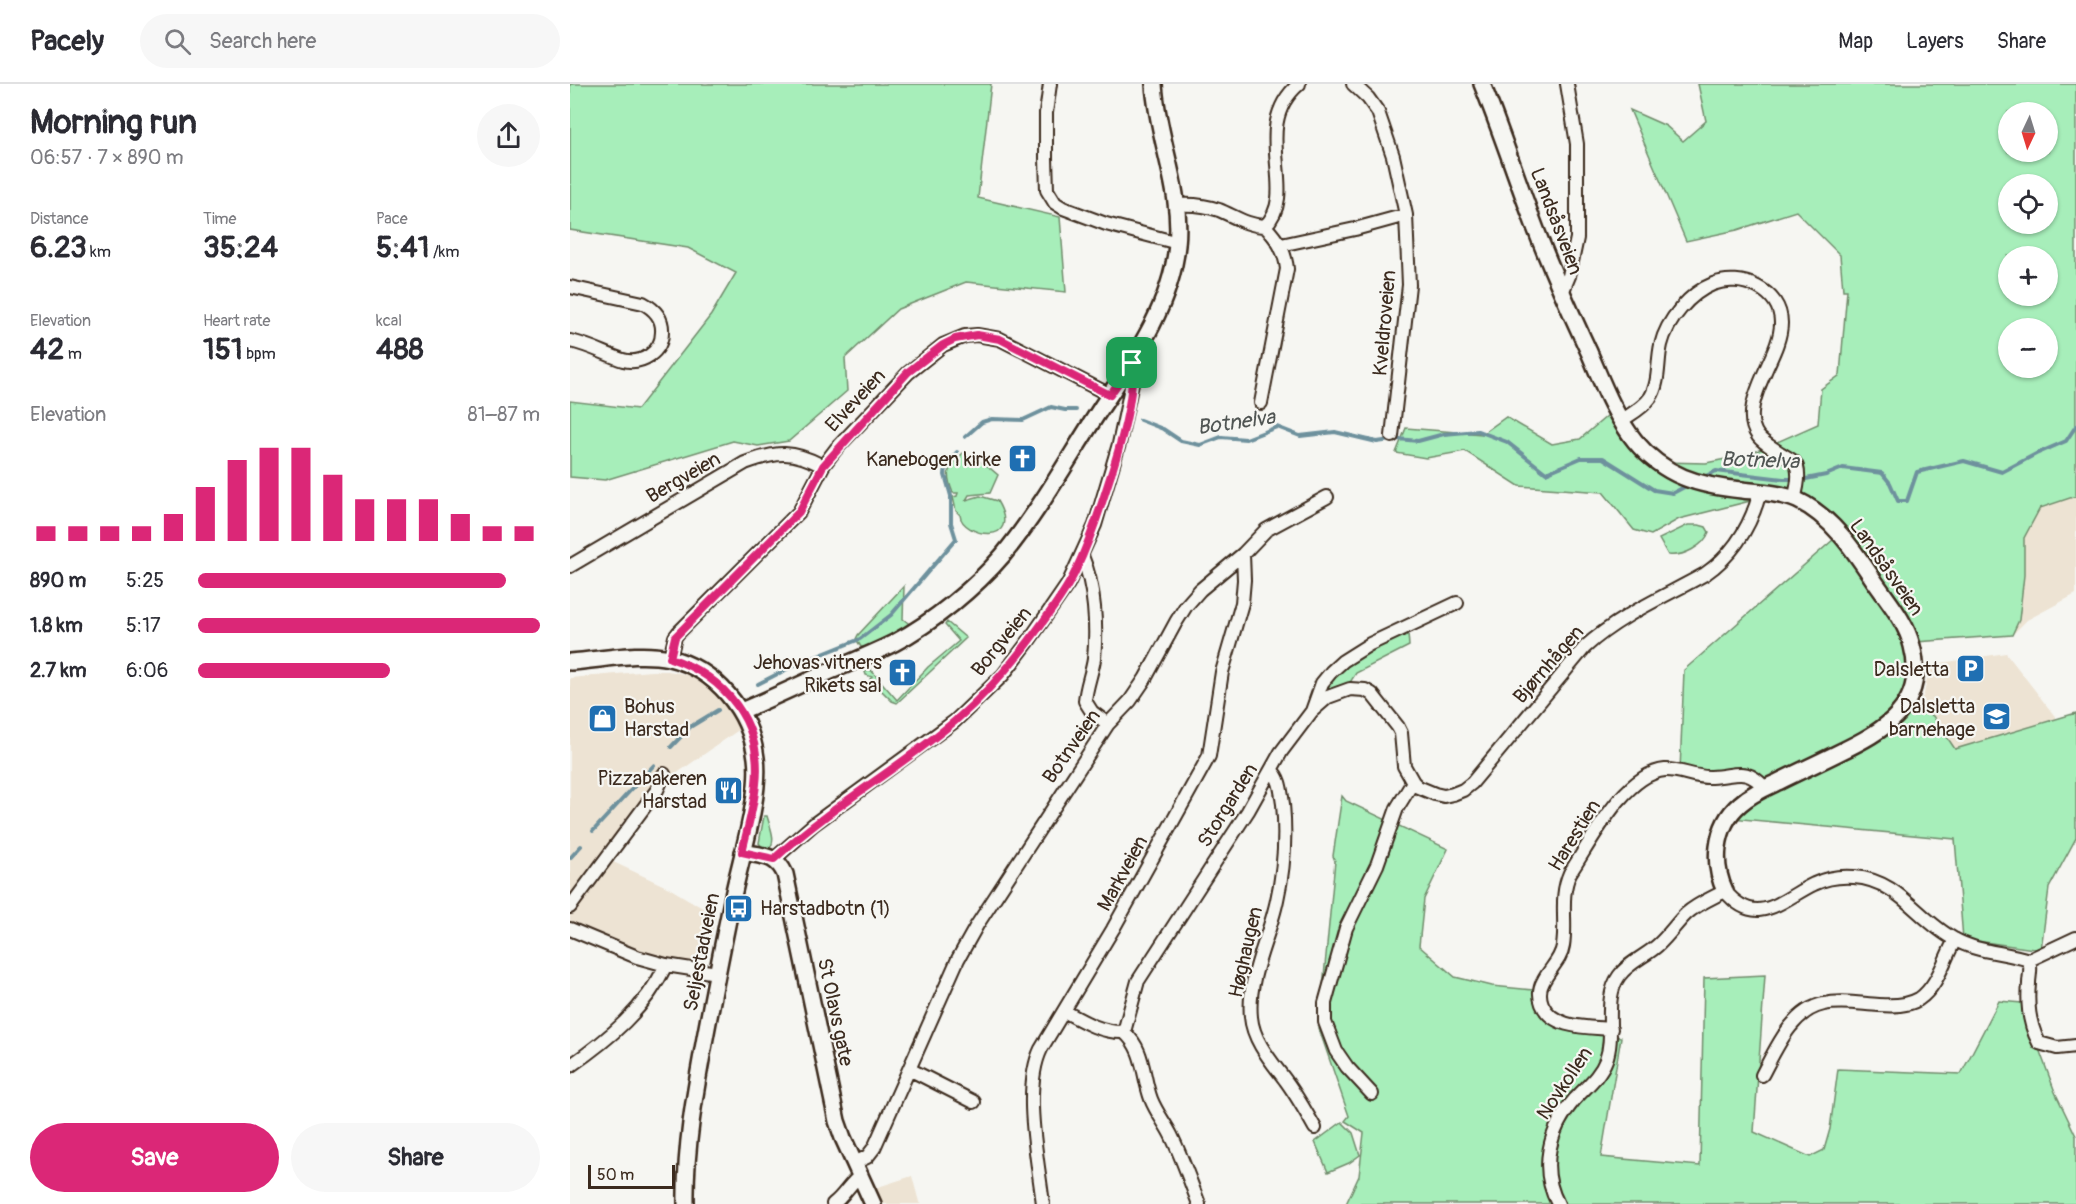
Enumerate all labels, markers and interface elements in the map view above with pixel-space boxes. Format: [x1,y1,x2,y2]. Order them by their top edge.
search box [140,14,560,68]
text: Pacely [30,24,104,59]
icon: search [161,25,194,58]
text: Search here [209,27,316,55]
text: Map [1838,28,1873,55]
text: Layers [1906,28,1964,55]
text: Share [1997,28,2046,55]
text: Morning run [30,102,197,143]
north arrow [1998,102,2058,162]
map controls [1998,102,2058,378]
button: share [477,104,540,167]
text: 06:57 · 7 × 890 m [30,145,184,170]
street label: Landsåsveien [1525,164,1588,278]
button: locate [1998,174,2058,234]
text: Distance [30,209,89,229]
text: Time [203,209,236,229]
text: Pace [376,209,408,229]
text: 6.23 [30,229,87,266]
text: 35:24 [203,229,278,266]
text: 5:41 [376,229,429,266]
text: km [87,242,111,262]
text: /km [429,242,460,262]
button: + [1998,246,2058,306]
street label: Kveldroveien [1367,269,1402,377]
text: Elevation [30,311,91,331]
text: Heart rate [203,311,270,331]
text: kcal [376,311,402,331]
button: − [1998,318,2058,378]
text: 42 [30,331,64,368]
text: 151 [203,331,243,368]
text: 488 [376,331,424,368]
pin [1106,337,1157,388]
text: m [64,344,82,364]
text: bpm [243,344,276,364]
icon: arrive [1115,346,1148,379]
street label: Elveveien [820,364,891,437]
text: Elevation [30,402,106,427]
text: 81–87 m [468,402,540,427]
water label: Botnelva [1196,404,1278,441]
church icon: Kanebogen kirke [1006,443,1038,475]
street label: Bergveien [642,446,725,509]
water label: Botnelva [1720,446,1801,475]
place label: Kanebogen kirke [866,447,1001,472]
street label: Landsåsveien [1844,514,1929,621]
text: 890 m [30,568,86,593]
text: 5:25 [126,568,164,593]
street label: Borgveien [966,601,1037,681]
text: 1.8 km [30,613,83,638]
text: 5:17 [126,613,161,638]
street label: Bjørnhågen [1508,620,1589,709]
place label: Jehovas vitners Rikets sal [753,650,882,698]
parking icon: Dalsletta [1954,653,1986,685]
church icon: Jehovas vitners Rikets sal [887,657,919,689]
place label: Dalsletta [1873,657,1949,682]
text: 2.7 km [30,658,87,683]
text: 6:06 [126,658,168,683]
place label: Bohus Harstad [624,694,689,742]
place label: Dalsletta barnehage [1889,694,1975,742]
school or university icon: Dalsletta barnehage [1980,701,2012,733]
shop icon: Bohus Harstad [587,702,619,734]
street label: Botnveien [1037,704,1106,788]
street label: Storgarden [1192,759,1263,852]
place label: Pizzabakeren Harstad [597,766,707,814]
restaurant icon: Pizzabakeren Harstad [712,774,744,806]
street label: Harestien [1543,795,1606,876]
street label: Markveien [1092,831,1153,915]
street label: Seljestadveien [678,891,725,1013]
bus stop icon: Harstadbotn (1) [723,892,755,924]
place label: Harstadbotn (1) [760,896,891,921]
street label: Høghaugen [1223,904,1268,1000]
street label: St Olavs gate [812,956,859,1069]
street label: Novkollen [1531,1042,1598,1125]
button: Save [30,1123,279,1192]
button: Share [291,1123,540,1192]
scale bar [588,1162,675,1190]
text: 50 m [597,1165,634,1185]

